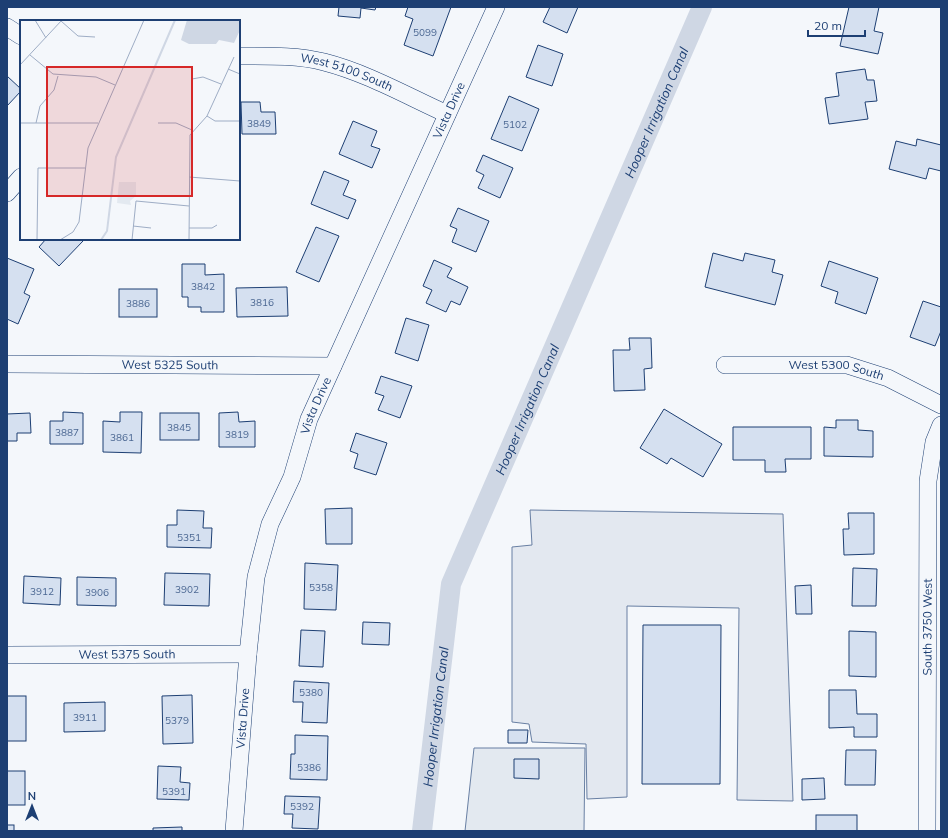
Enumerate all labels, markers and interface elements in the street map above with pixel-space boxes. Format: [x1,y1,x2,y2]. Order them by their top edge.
scale bar [808,12,865,38]
text: 20 m [814,18,842,33]
inset map [20,20,240,240]
house number: 5099 [413,26,437,39]
water label: Hooper Irrigation Canal [621,44,692,180]
street label: West 5100 South [300,50,396,94]
street label: Vista Drive [429,79,468,141]
house number: 3849 [247,117,271,130]
house number: 5102 [503,118,527,131]
house number: 3842 [191,280,215,293]
house number: 3816 [250,296,274,309]
house number: 3886 [126,297,150,310]
water label: Hooper Irrigation Canal [492,341,563,477]
street label: West 5325 South [122,357,218,372]
street label: West 5300 South [789,357,886,383]
street label: Vista Drive [297,374,334,436]
house number: 3845 [167,421,191,434]
house number: 3887 [55,426,79,439]
house number: 3819 [225,428,249,441]
house number: 3861 [110,431,134,444]
house number: 5351 [177,531,201,544]
street label: South 3750 West [919,579,935,675]
house number: 5358 [309,581,333,594]
house number: 3902 [175,583,199,596]
house number: 3912 [30,585,54,598]
house number: 3906 [85,586,109,599]
water label: Hooper Irrigation Canal [419,645,452,788]
street label: West 5375 South [79,646,175,662]
house number: 5380 [299,686,323,699]
street label: Vista Drive [233,687,252,749]
house number: 3911 [73,711,97,724]
house number: 5379 [165,714,189,727]
house number: 5386 [297,761,321,774]
house number: 5391 [162,785,186,798]
north arrow [12,786,52,826]
text: N [28,789,36,803]
house number: 5392 [290,800,314,813]

